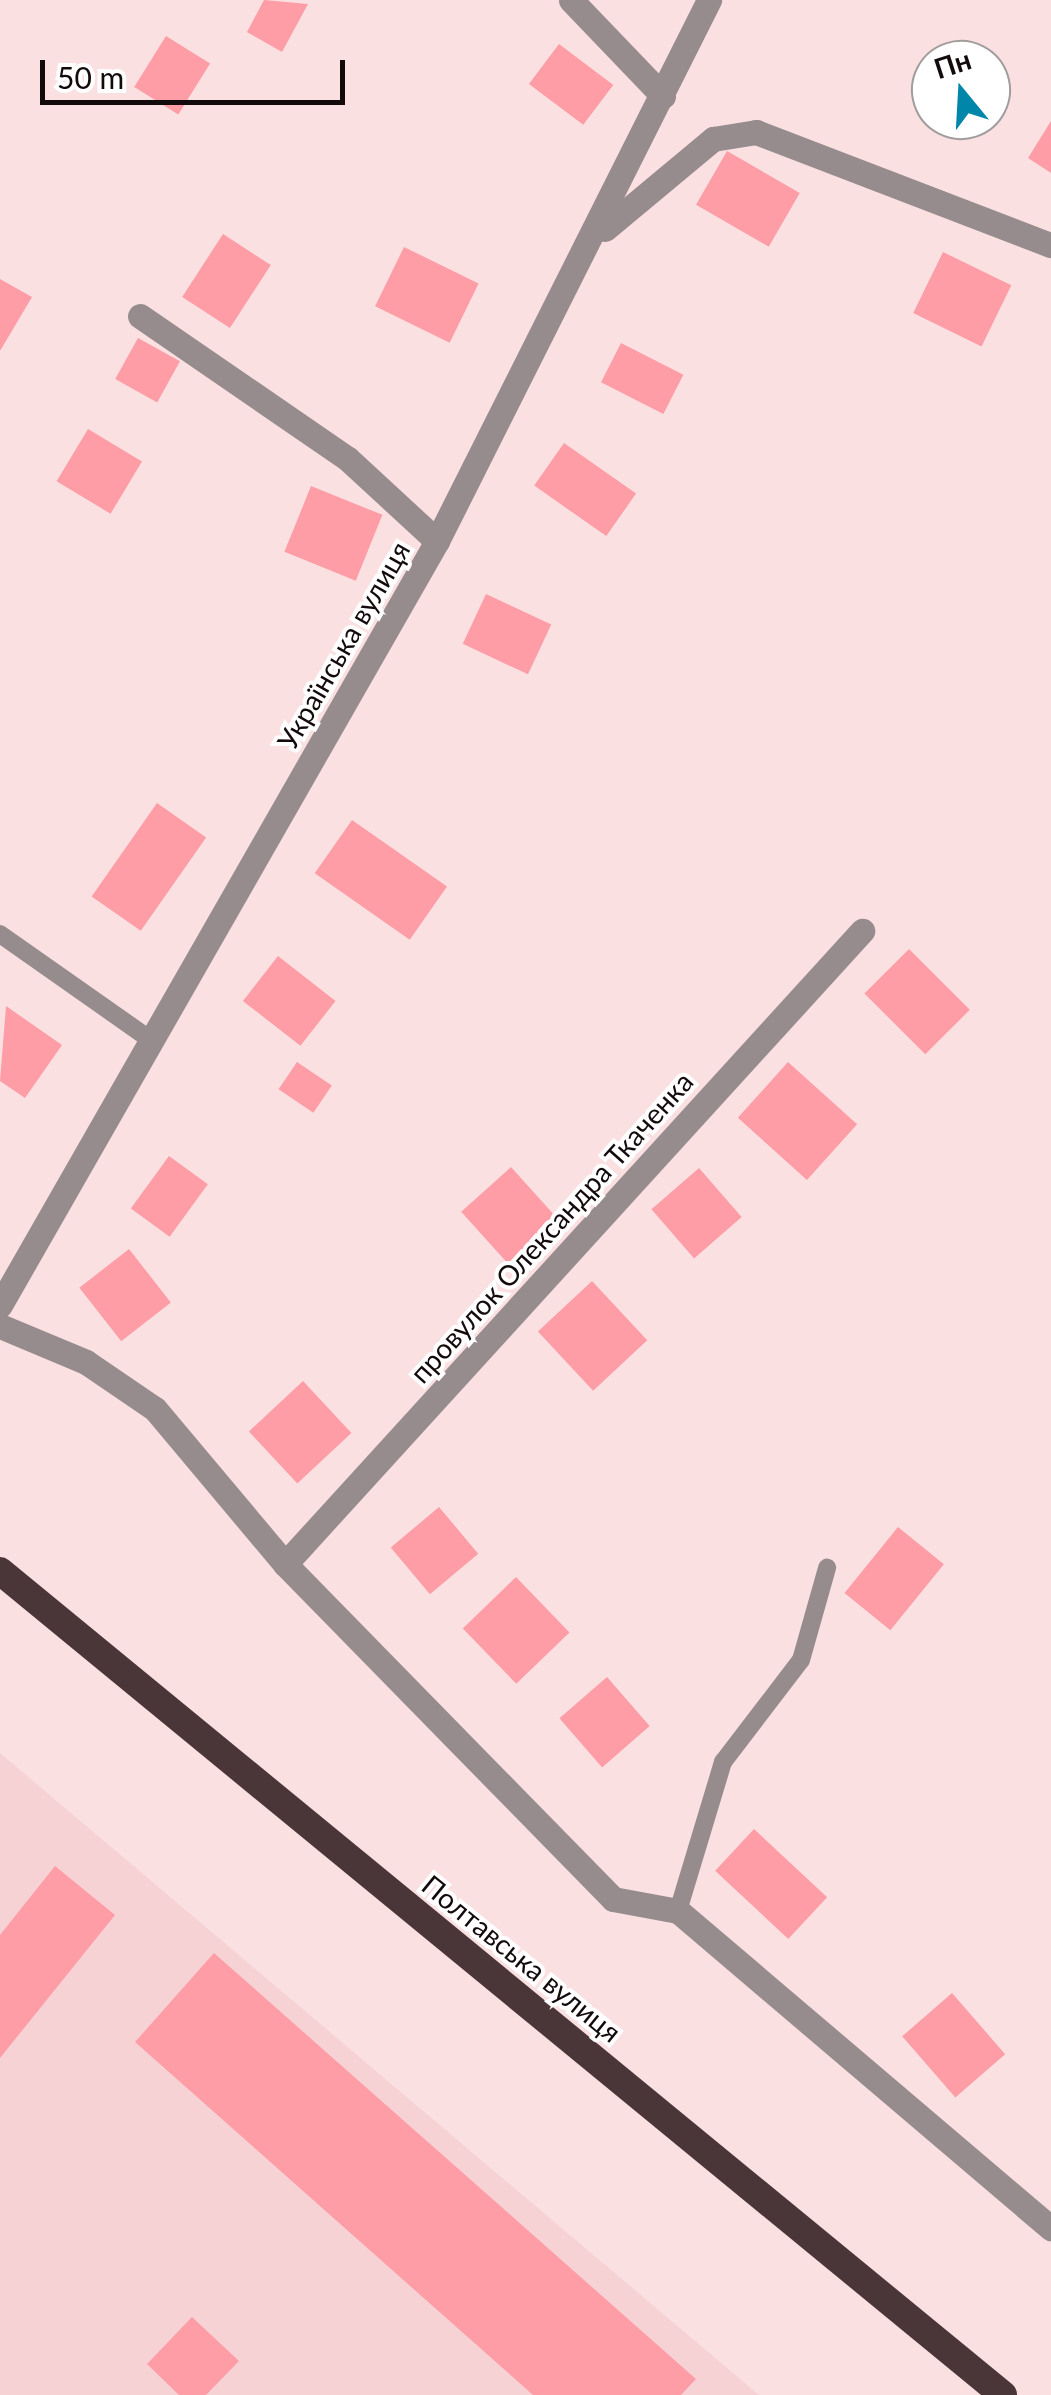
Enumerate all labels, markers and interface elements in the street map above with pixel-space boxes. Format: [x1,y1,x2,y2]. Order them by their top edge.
scale bar [45,40,350,102]
north arrow [911,40,1011,140]
text: Пн [930,42,975,85]
text: 50 m [57,59,124,95]
street label: Українська вулиця [270,535,416,755]
street label: провулок Олександра Ткаченка [403,1065,699,1389]
street label: Полтавська вулиця [416,1868,628,2048]

